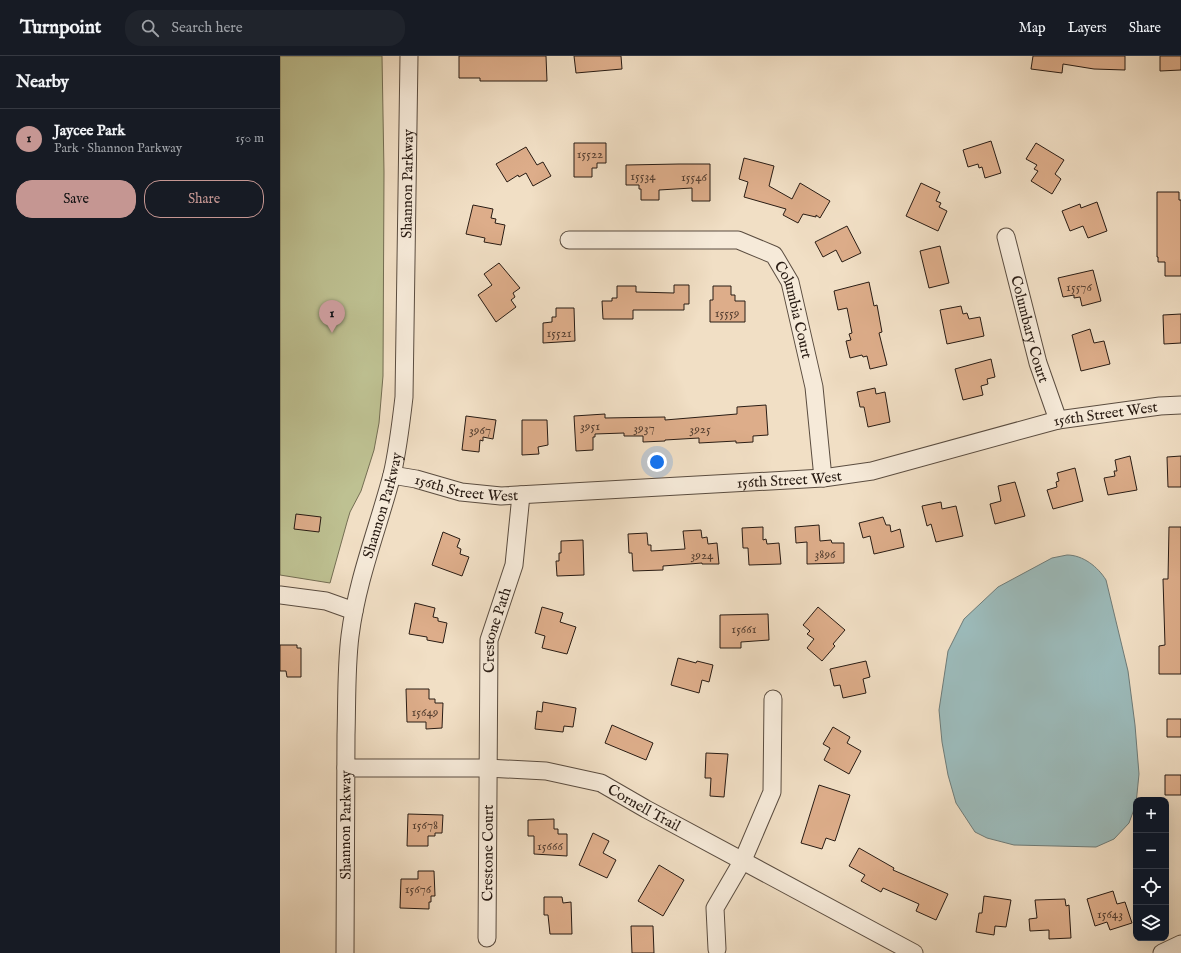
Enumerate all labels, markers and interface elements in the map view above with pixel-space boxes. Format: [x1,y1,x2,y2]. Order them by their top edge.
search box [125,10,405,46]
text: Turnpoint [20,16,101,40]
icon: search [139,17,161,39]
text: Search here [171,18,243,37]
text: Map [1019,19,1046,37]
text: Layers [1068,19,1107,37]
text: Share [1129,19,1161,37]
text: Nearby [16,72,69,93]
text: Jaycee Park [54,121,125,140]
street label: Shannon Parkway [397,128,418,239]
text: 1 [27,130,31,147]
text: 150 m [235,130,264,147]
text: Park · Shannon Parkway [54,140,182,157]
house number: 15522 [577,146,603,163]
house number: 15534 [630,168,656,185]
house number: 15546 [681,169,708,186]
button: Save [16,180,136,218]
button: Share [144,180,264,218]
street label: Columbia Court [770,258,816,360]
street label: Columbary Court [1006,274,1053,385]
house number: 15576 [1066,279,1092,296]
pin: 1 [319,300,345,333]
house number: 15559 [715,305,740,322]
house number: 15521 [546,325,572,342]
street label: 156th Street West [1051,397,1159,431]
house number: 3951 [580,418,600,435]
house number: 3937 [633,420,655,437]
house number: 3925 [689,421,711,438]
house number: 3967 [469,422,491,439]
street label: Shannon Parkway [359,450,406,561]
your location [647,452,667,472]
street label: 156th Street West [736,466,843,493]
street label: 156th Street West [412,470,519,506]
house number: 3896 [814,546,836,563]
house number: 3924 [690,547,714,564]
street label: Crestone Path [480,585,516,673]
house number: 15661 [731,621,757,638]
house number: 15649 [411,704,439,721]
street label: Shannon Parkway [336,770,356,880]
street label: Cornell Trail [604,780,684,836]
map controls [1133,797,1169,941]
button: + [1133,797,1169,833]
street label: Crestone Court [478,804,498,902]
house number: 15678 [412,817,438,834]
button: − [1133,833,1169,869]
house number: 15666 [537,838,563,855]
button: locate [1133,869,1169,905]
house number: 15676 [405,881,432,898]
button: layers [1133,905,1169,941]
house number: 15643 [1097,906,1123,923]

